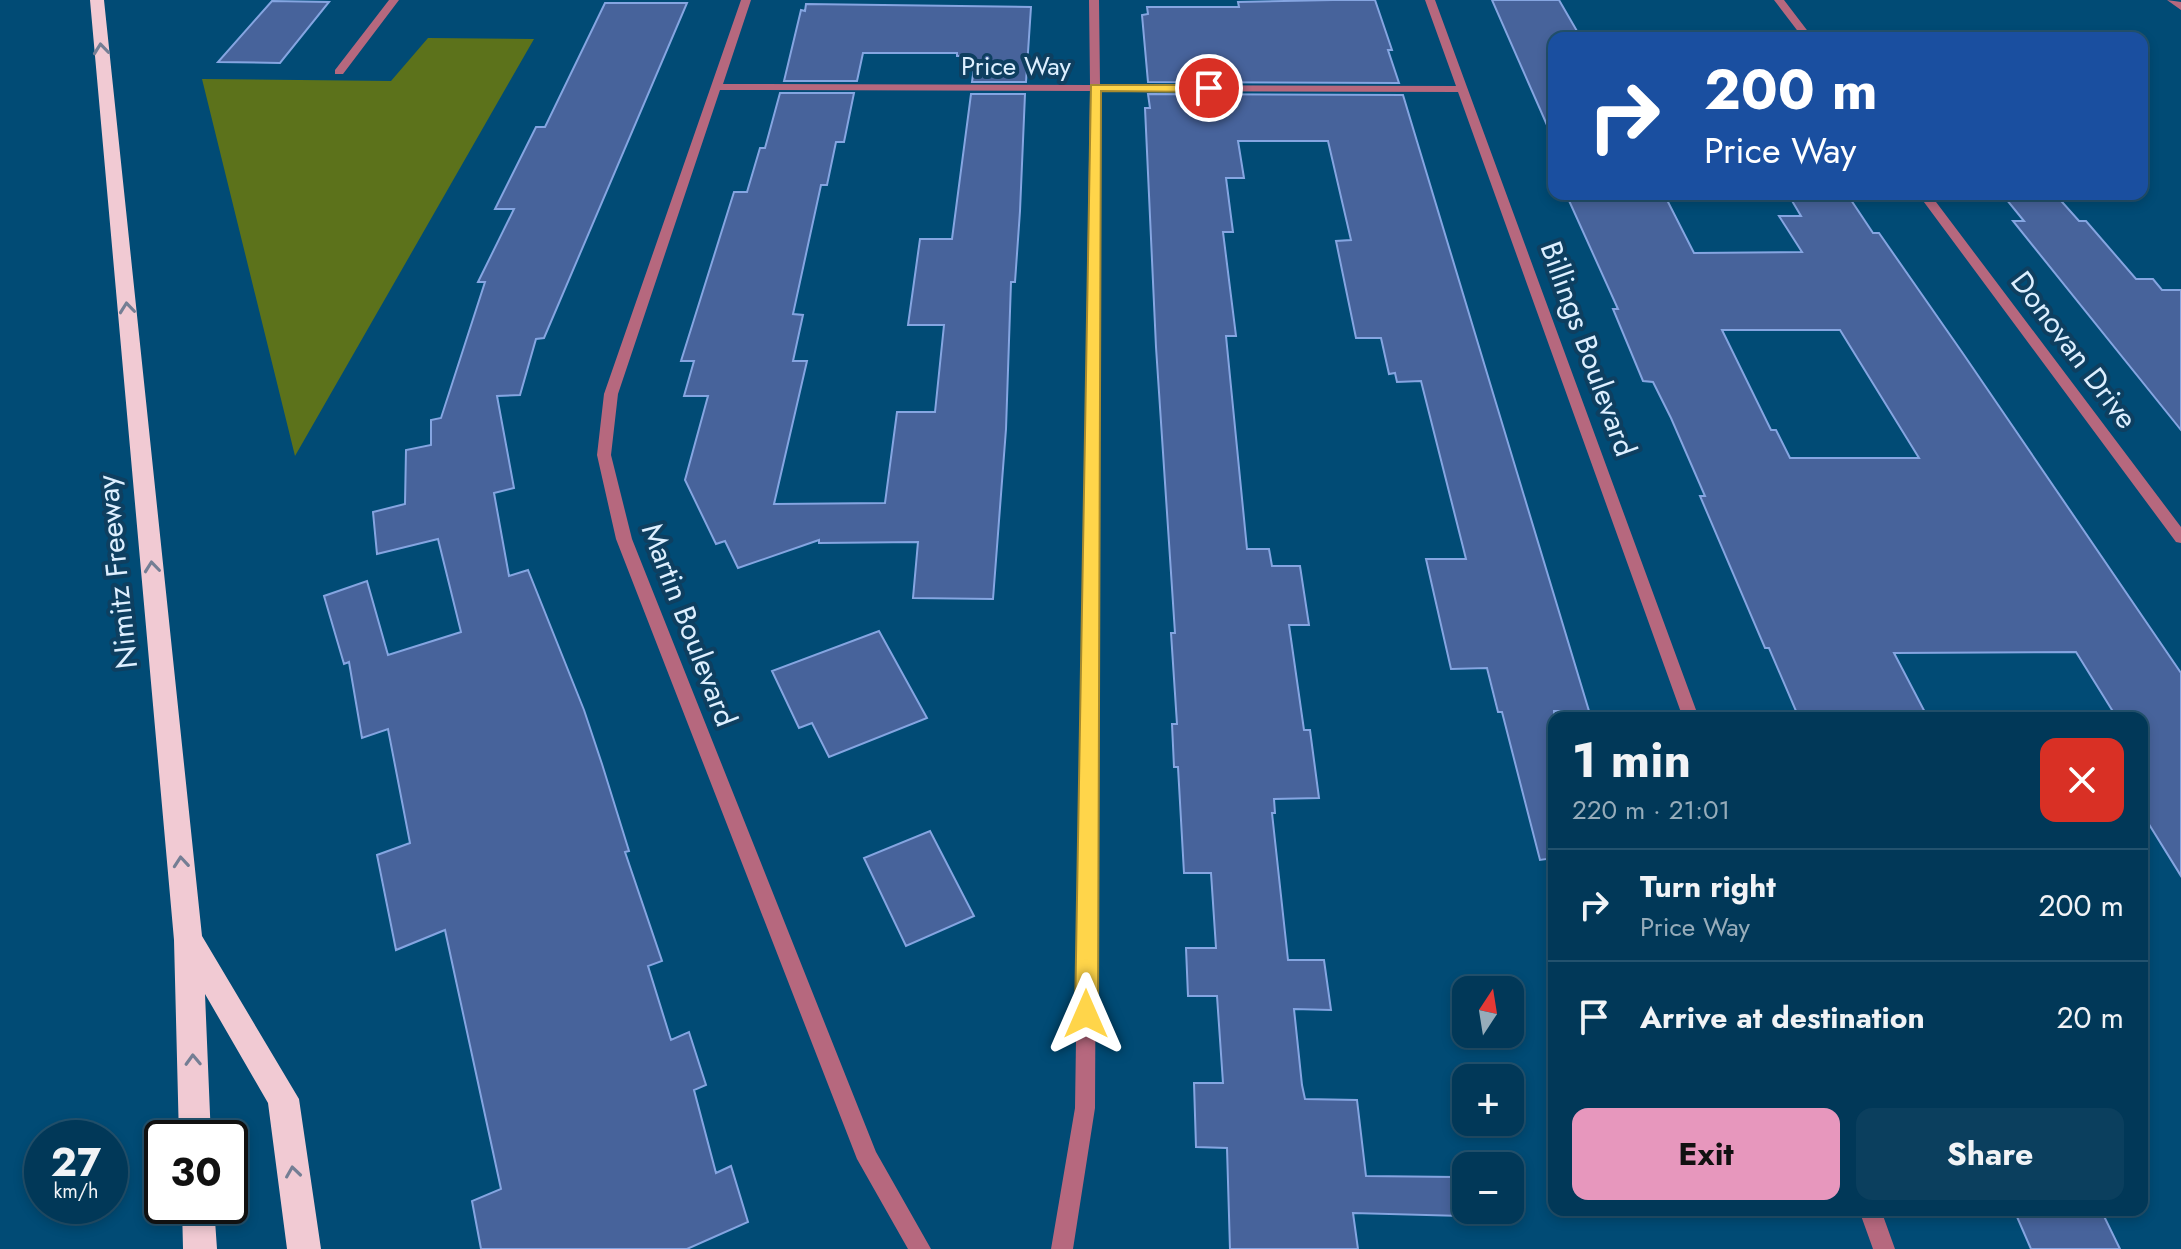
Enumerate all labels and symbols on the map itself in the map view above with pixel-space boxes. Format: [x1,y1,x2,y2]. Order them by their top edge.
one-way arrow [93,42,110,55]
street label: Price Way [961,47,1072,85]
pin [1175,54,1243,122]
street label: Billings Boulevard [1530,235,1647,462]
street label: Donovan Drive [2001,262,2148,438]
one-way arrow [118,301,135,314]
street label: Nimitz Freeway [85,472,148,671]
street label: Martin Boulevard [631,517,748,733]
one-way arrow [144,560,161,573]
one-way arrow [172,855,189,868]
position arrow [1044,972,1128,1056]
north arrow [1452,976,1524,1048]
one-way arrow [184,1053,201,1066]
speed limit sign: 30 [144,1120,248,1224]
one-way arrow [285,1165,302,1179]

